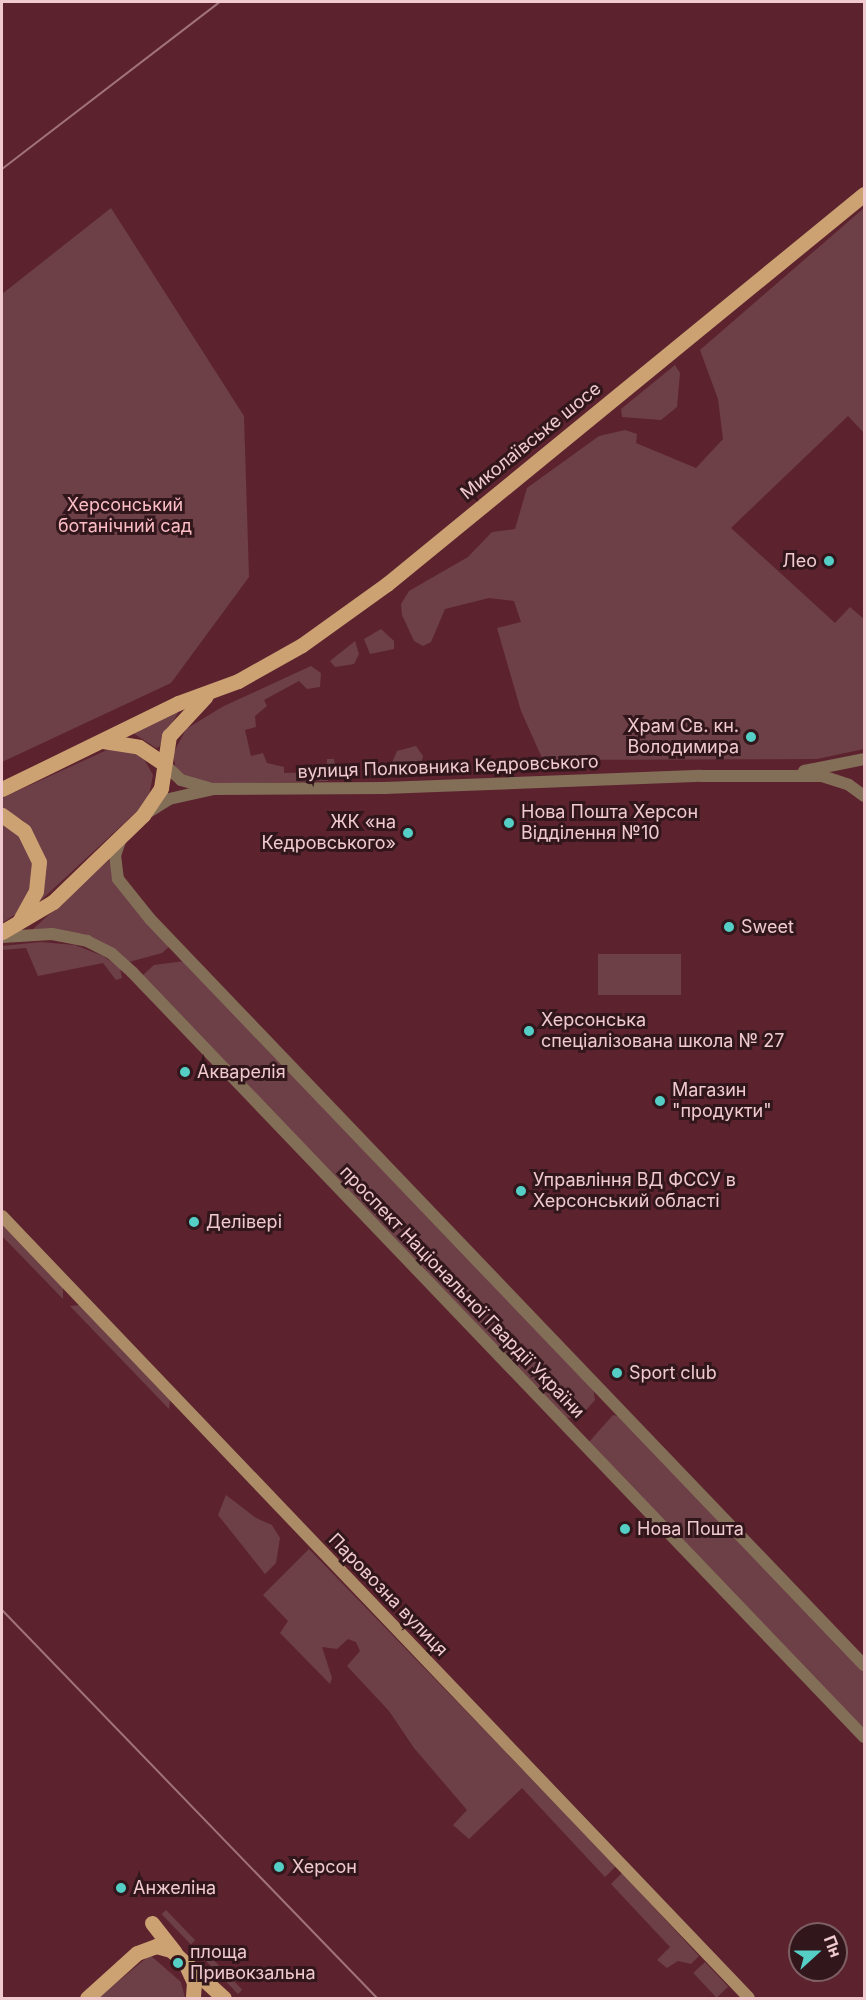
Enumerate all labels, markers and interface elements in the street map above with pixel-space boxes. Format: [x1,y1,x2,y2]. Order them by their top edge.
street label: Миколаївське шосе [456,378,606,504]
park label: Херсонський ботанічний сад [58,495,192,538]
place label: Лео [782,550,817,572]
marker: Лео [822,554,836,568]
place label: Храм Св. кн. Володимира [627,716,739,758]
marker: Храм Св. кн. Володимира [744,730,758,744]
street label: вулиця Полковника Кедровського [297,751,599,783]
place label: Нова Пошта Херсон Відділення №10 [521,802,698,844]
place label: ЖК «на Кедровського» [262,812,396,854]
marker: Нова Пошта Херсон Відділення №10 [502,816,516,830]
marker: ЖК «на Кедровського» [401,826,415,840]
place label: Sweet [741,916,794,938]
marker: Sweet [722,920,736,934]
place label: Херсонська спеціалізована школа № 27 [541,1010,784,1052]
marker: Херсонська спеціалізована школа № 27 [522,1024,536,1038]
place label: Акварелія [197,1061,286,1083]
marker: Акварелія [178,1065,192,1079]
place label: Магазин "продукти" [672,1080,772,1122]
marker: Магазин "продукти" [653,1094,667,1108]
street label: проспект Національної Гвардії України [335,1161,589,1423]
place label: Управління ВД ФССУ в Херсонський області [533,1170,736,1212]
marker: Управління ВД ФССУ в Херсонський області [514,1184,528,1198]
place label: Делівері [206,1211,282,1233]
marker: Делівері [187,1215,201,1229]
place label: Sport club [629,1362,717,1384]
marker: Sport club [610,1366,624,1380]
place label: Нова Пошта [637,1518,744,1540]
marker: Нова Пошта [618,1522,632,1536]
street label: Паровозна вулиця [324,1529,452,1661]
place label: Херсон [292,1856,357,1878]
marker: Херсон [270,1858,288,1876]
place label: Анжеліна [133,1877,216,1899]
marker: Анжеліна [114,1881,128,1895]
north arrow [788,1922,848,1982]
text: Пн [820,1932,846,1960]
place label: площа Привокзальна [190,1942,316,1984]
marker: площа Привокзальна [171,1956,185,1970]

